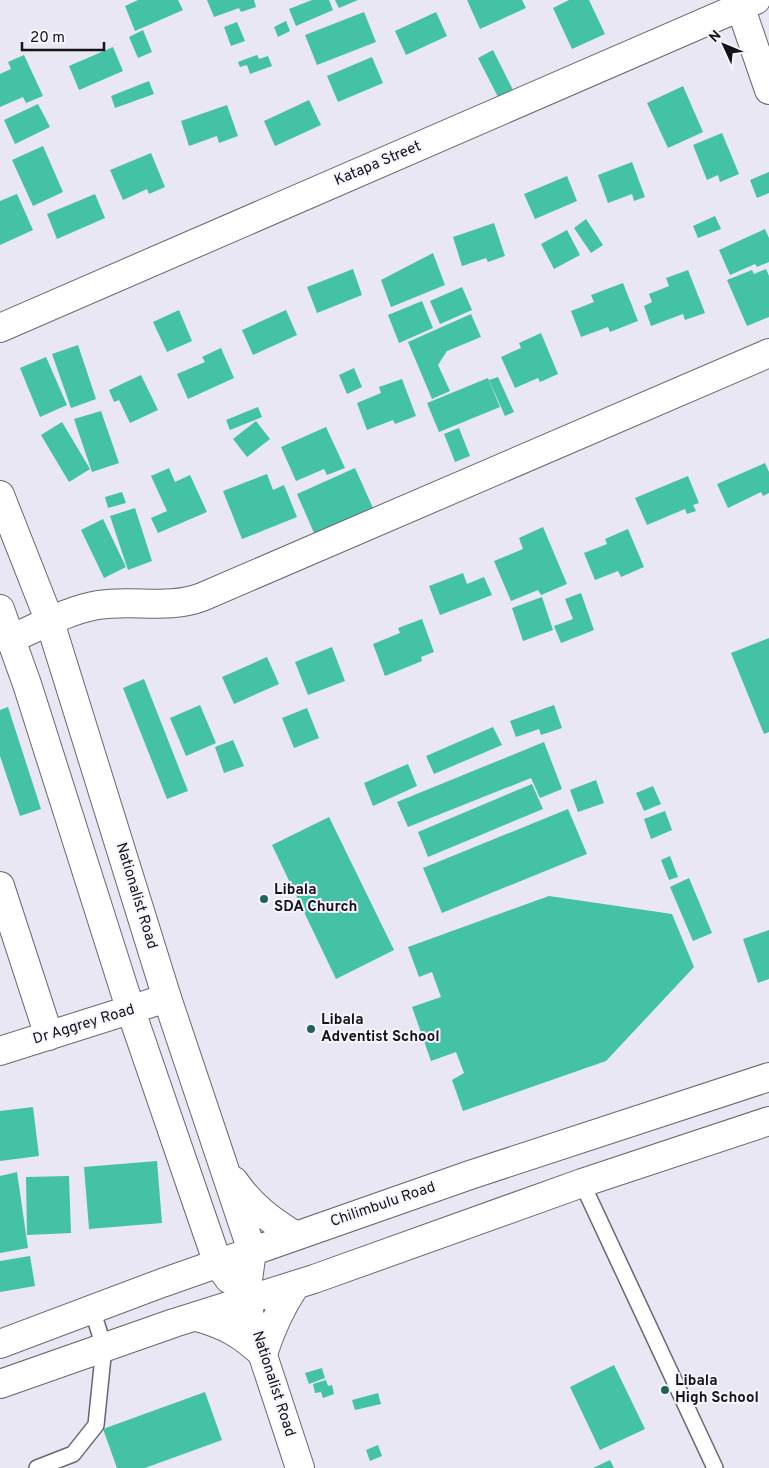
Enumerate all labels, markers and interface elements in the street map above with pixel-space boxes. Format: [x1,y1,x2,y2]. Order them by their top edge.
scale bar [22,20,105,52]
north arrow [699,20,749,70]
text: N [706,27,725,47]
text: 20 m [30,29,65,48]
street label: Katapa Street [332,137,424,191]
street label: Nationalist Road [111,840,161,952]
place label: Libala SDA Church [274,881,357,917]
marker: Libala SDA Church [258,893,270,905]
street label: Dr Aggrey Road [31,1001,137,1049]
place label: Libala Adventist School [321,1011,440,1047]
marker: Libala Adventist School [305,1023,317,1035]
street label: Chilimbulu Road [328,1178,438,1232]
street label: Nationalist Road [247,1329,299,1439]
place label: Libala High School [675,1372,759,1408]
marker: Libala High School [659,1384,671,1396]

